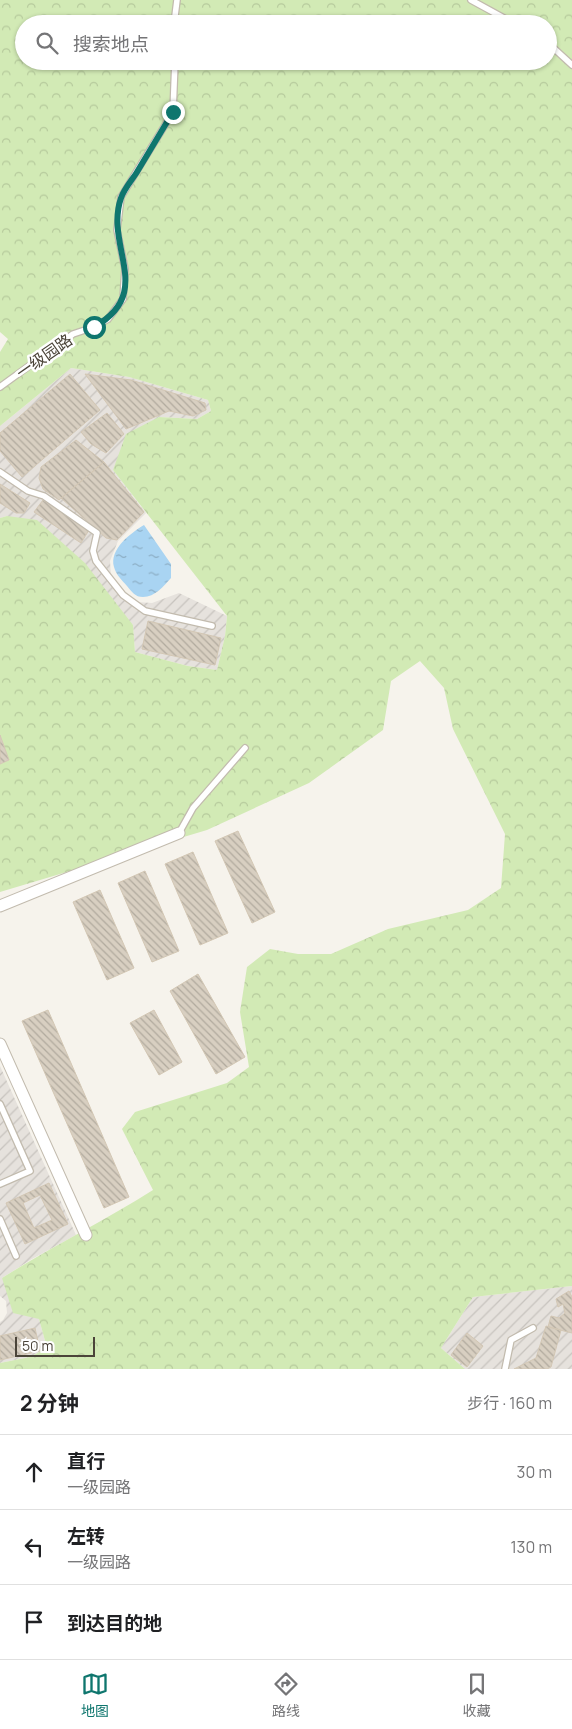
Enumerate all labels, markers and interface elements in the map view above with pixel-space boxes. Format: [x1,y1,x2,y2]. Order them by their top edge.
search box [15,15,557,70]
icon: search [33,29,61,57]
text: 搜索地点 [73,31,149,57]
route end [162,101,185,124]
route start [83,316,106,339]
street label: 一级园路 [11,329,77,383]
scale bar [15,1334,95,1357]
text: 50 m [22,1336,53,1355]
text: 2 分钟 [20,1389,79,1417]
text: 步行 · 160 m [467,1392,552,1414]
text: 直行 [67,1448,105,1474]
icon: ahead [20,1458,48,1486]
text: 30 m [517,1461,552,1483]
text: 一级园路 [67,1476,131,1498]
text: 左转 [67,1523,105,1549]
icon: left [20,1533,48,1561]
text: 130 m [510,1536,552,1558]
text: 一级园路 [67,1551,131,1573]
icon: arrive [20,1608,48,1636]
text: 到达目的地 [67,1610,162,1636]
tab: 地图 [81,1670,109,1720]
tab: 路线 [272,1670,300,1720]
tab: 收藏 [463,1670,491,1720]

